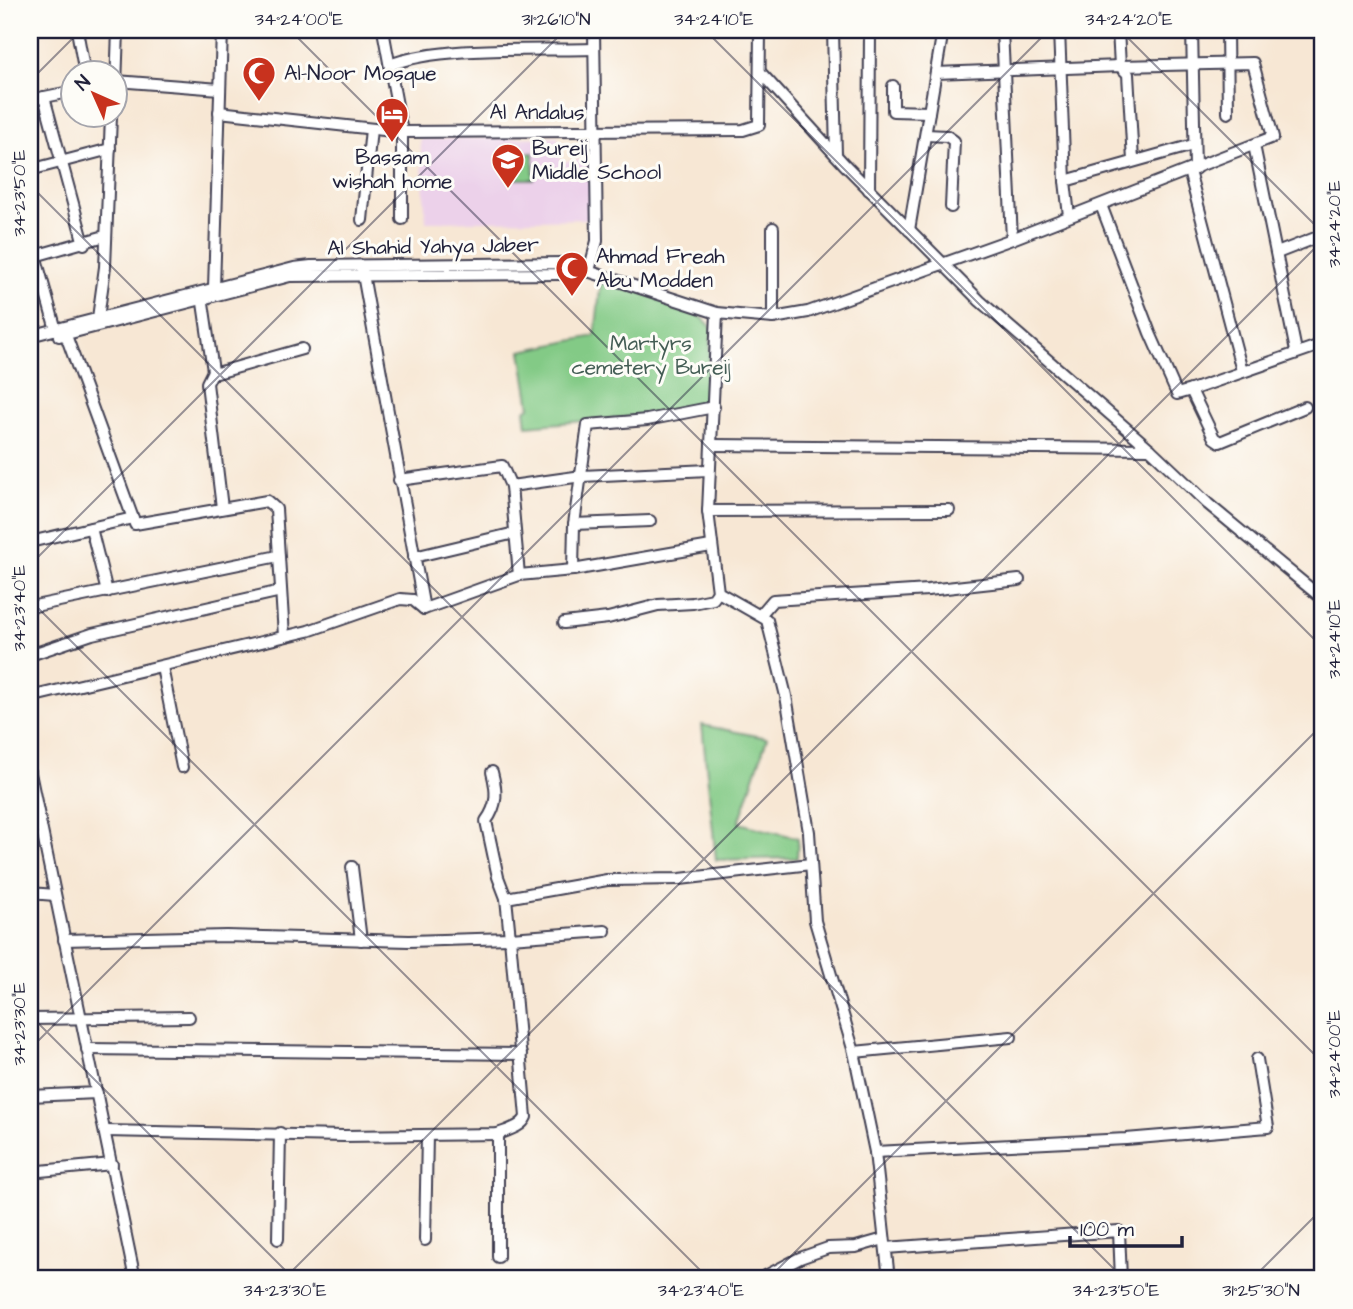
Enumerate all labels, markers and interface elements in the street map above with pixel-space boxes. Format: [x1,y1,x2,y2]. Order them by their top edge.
text: 34°24'00"E [255,7,344,32]
text: 31°26'10"N [521,7,591,32]
text: 34°24'10"E [674,7,754,32]
text: 34°24'20"E [1085,7,1173,32]
mosque icon: Al-Noor Mosque [240,54,278,103]
place label: Al-Noor Mosque [284,59,437,88]
north arrow [60,60,130,130]
text: N [69,69,97,97]
hotel icon: Bassam wishah home [373,95,411,144]
street label: Al Andalus [489,98,585,127]
place label: Bureij Middle School [532,134,661,187]
school or university icon: Bureij Middle School [489,141,527,190]
place label: Bassam wishah home [332,143,452,196]
text: 34°23'50"E [7,149,32,236]
text: 34°24'20"E [1322,180,1347,268]
street label: Al Shahid Yahya Jaber [327,230,540,265]
place label: Ahmad Freah Abu Modden [596,242,725,295]
mosque icon: Ahmad Freah Abu Modden [553,249,591,298]
park label: Martyrs cemetery Bureij [571,329,731,384]
text: 34°23'40"E [7,565,32,651]
text: 34°24'10"E [1322,599,1347,679]
text: 34°23'30"E [7,982,32,1066]
text: 34°24'00"E [1322,1009,1347,1098]
scale bar [1070,1204,1182,1248]
text: 100 m [1080,1215,1135,1244]
text: 34°23'30"E [243,1278,327,1303]
text: 34°23'40"E [658,1278,744,1303]
text: 34°23'50"E [1073,1278,1160,1303]
text: 31°25'30"N [1222,1278,1300,1303]

